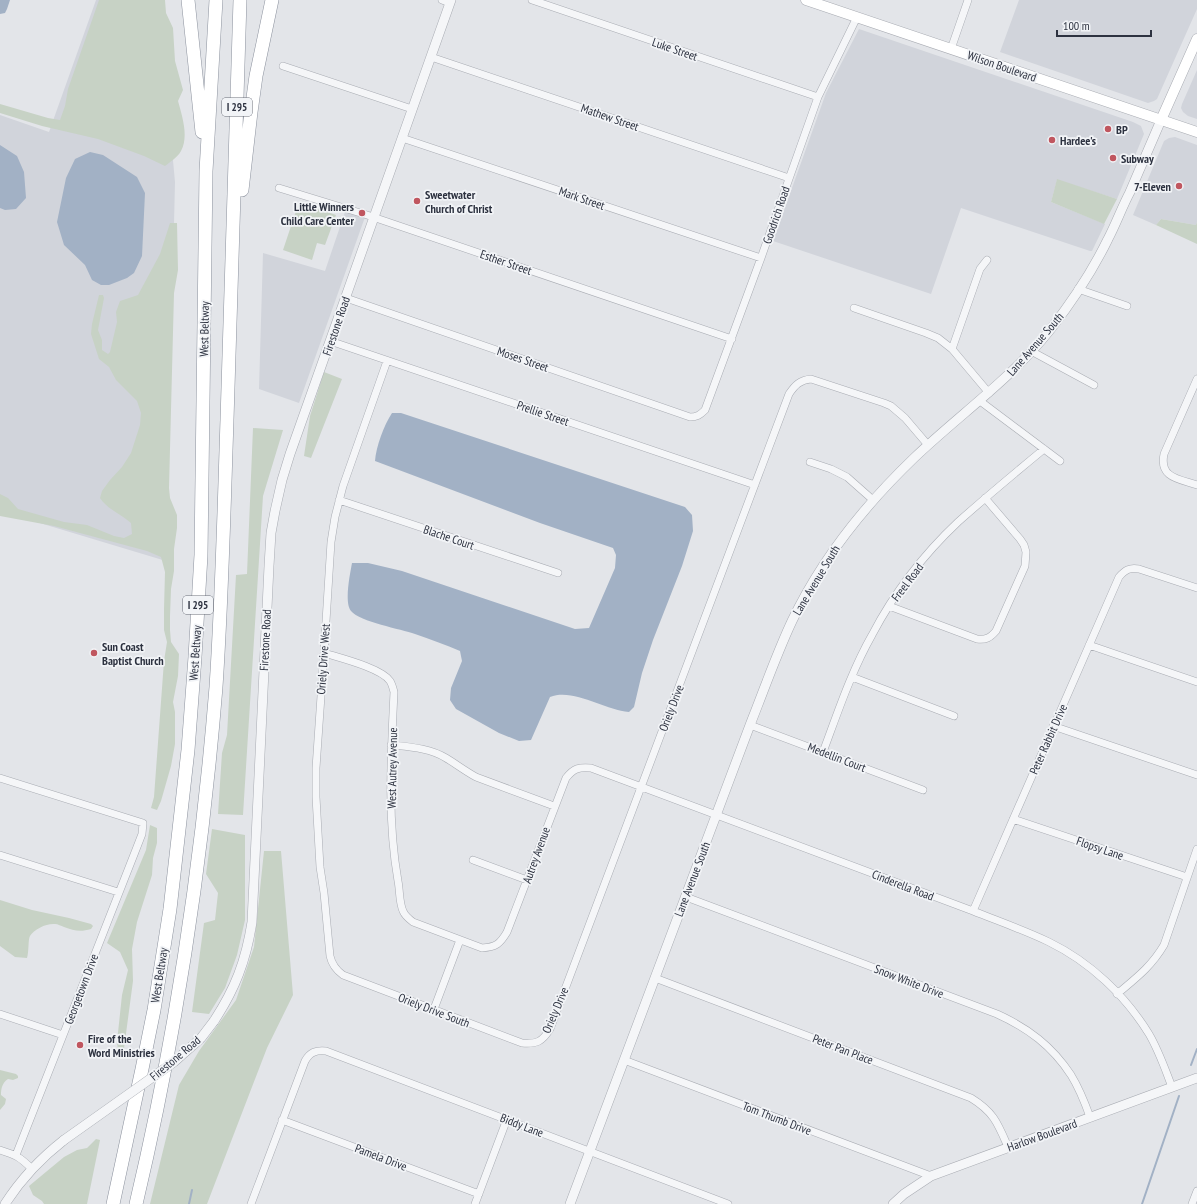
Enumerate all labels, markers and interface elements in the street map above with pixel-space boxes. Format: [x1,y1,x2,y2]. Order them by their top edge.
scale bar [1057,12,1151,38]
text: 100 m [1063,18,1090,33]
street label: Luke Street [650,34,700,64]
street label: Wilson Boulevard [965,47,1039,85]
road number: I 295 [222,98,252,116]
street label: Mathew Street [579,100,642,134]
place label: BP [1116,122,1128,137]
marker: BP [1103,124,1113,134]
place label: Hardee's [1060,133,1096,148]
marker: Hardee's [1047,135,1057,145]
place label: Subway [1121,151,1154,166]
marker: Subway [1108,153,1118,163]
place label: 7-Eleven [1134,179,1171,194]
marker: 7-Eleven [1174,181,1184,191]
street label: Mark Street [557,183,608,213]
street label: Goodrich Road [759,184,793,246]
place label: Sweetwater Church of Christ [425,187,493,216]
marker: Sweetwater Church of Christ [412,196,422,206]
place label: Little Winners Child Care Center [281,199,354,228]
marker: Little Winners Child Care Center [357,208,367,218]
street label: Esther Street [478,246,534,278]
street label: Firestone Road [319,294,353,358]
street label: West Beltway [196,301,212,357]
street label: Lane Avenue South [1003,309,1067,379]
street label: Moses Street [495,343,551,375]
street label: Prellie Street [515,397,572,429]
street label: Blache Court [422,521,477,553]
street label: Lane Avenue South [789,542,843,618]
street label: Freel Road [888,560,926,604]
road number: I 295 [183,596,213,614]
street label: Firestone Road [256,609,274,671]
street label: Oriely Drive West [313,622,333,695]
street label: West Beltway [186,624,204,681]
place label: Sun Coast Baptist Church [102,639,164,668]
marker: Sun Coast Baptist Church [89,648,99,658]
street label: Oriely Drive [655,683,687,733]
street label: Peter Rabbit Drive [1026,702,1070,776]
street label: West Autrey Avenue [384,727,400,809]
street label: Medellin Court [806,739,869,775]
street label: Autrey Avenue [519,825,553,885]
street label: Flopsy Lane [1075,833,1126,863]
street label: Lane Avenue South [671,839,713,919]
street label: Cinderella Road [870,866,936,904]
street label: West Beltway [147,946,171,1004]
street label: Georgetown Drive [61,952,101,1026]
street label: Snow White Drive [872,961,946,1001]
street label: Oriely Drive [539,985,571,1035]
street label: Oriely Drive South [396,989,472,1031]
place label: Fire of the Word Ministries [87,1031,155,1060]
street label: Peter Pan Place [811,1031,875,1067]
street label: Firestone Road [147,1032,203,1084]
marker: Fire of the Word Ministries [75,1040,85,1050]
street label: Tom Thumb Drive [740,1098,814,1138]
street label: Biddy Lane [498,1110,546,1140]
street label: Harlow Boulevard [1005,1115,1079,1155]
street label: Pamela Drive [353,1140,409,1174]

